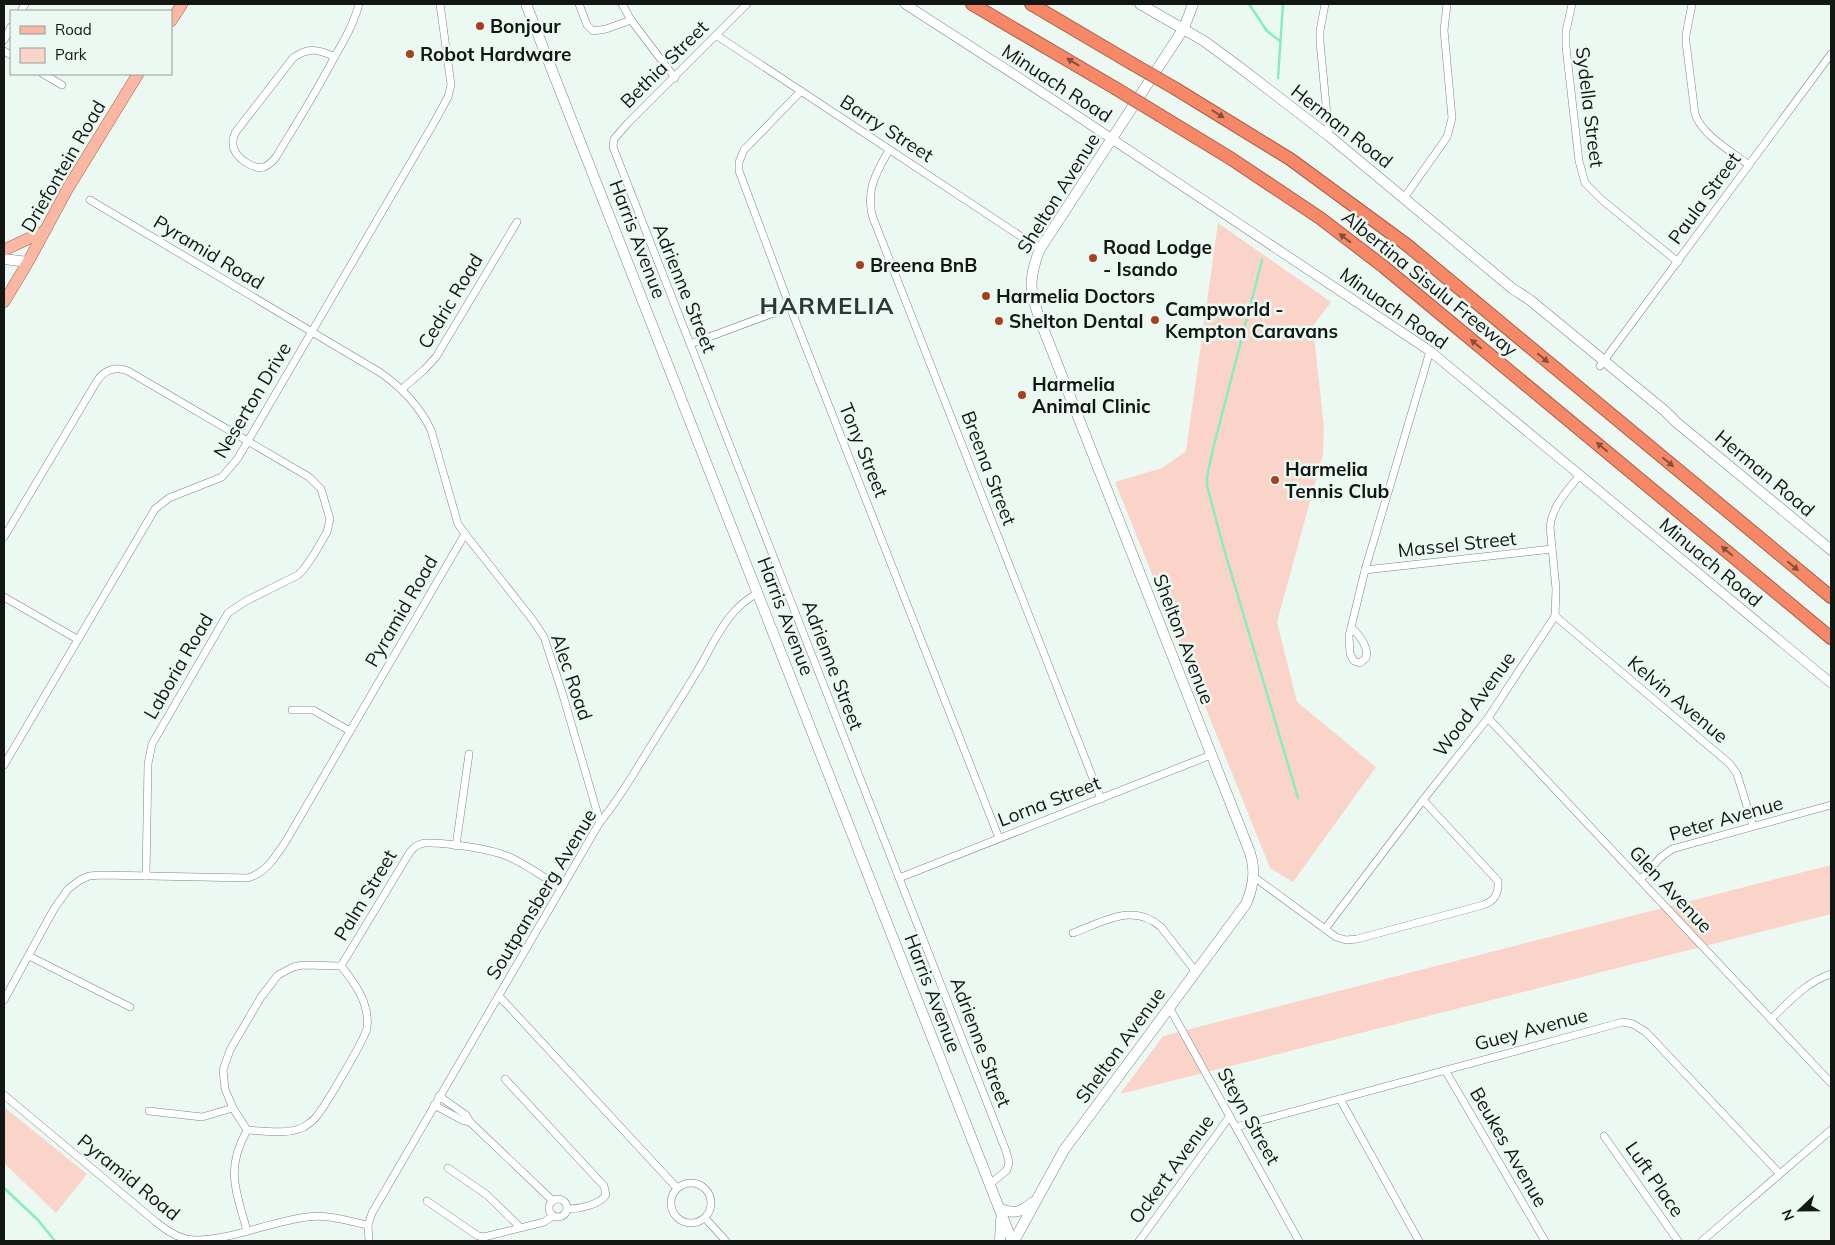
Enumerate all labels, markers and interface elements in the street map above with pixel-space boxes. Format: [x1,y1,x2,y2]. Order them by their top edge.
legend [10,10,172,75]
place label: Bonjour [490,14,561,38]
street label: Bethia Street [615,15,713,113]
text: Road [55,20,92,39]
marker: Bonjour [474,20,486,32]
street label: Minuach Road [997,39,1117,127]
place label: Robot Hardware [420,42,571,66]
text: Park [55,45,87,64]
street label: Sydella Street [1571,45,1609,169]
marker: Robot Hardware [404,48,416,60]
one-way arrow [1067,58,1080,67]
street label: Herman Road [1286,79,1398,173]
street label: Barry Street [836,89,938,167]
street label: Driefontein Road [16,96,110,236]
one-way arrow [1211,110,1224,119]
street label: Shelton Avenue [1011,128,1105,258]
street label: Paula Street [1663,147,1746,249]
street label: Harris Avenue [604,176,672,302]
street label: Albertina Sisulu Freeway [1337,205,1523,361]
street label: Pyramid Road [149,210,269,294]
street label: Adrienne Street [648,220,722,356]
one-way arrow [1339,232,1352,243]
place label: Road Lodge - Isando [1103,235,1212,281]
street label: Cedric Road [412,249,488,353]
marker: Road Lodge - Isando [1087,252,1099,264]
place label: Breena BnB [870,253,977,277]
marker: Breena BnB [854,259,866,271]
street label: Minuach Road [1335,262,1453,354]
place label: Harmelia Doctors [996,284,1155,308]
district label: HARMELIA [760,290,894,320]
marker: Harmelia Doctors [980,290,992,302]
place label: Campworld - Kempton Caravans [1165,297,1338,343]
place label: Shelton Dental [1009,309,1143,333]
marker: Campworld - Kempton Caravans [1149,314,1161,326]
marker: Shelton Dental [993,315,1005,327]
street label: Neserton Drive [208,338,296,462]
one-way arrow [1470,338,1483,349]
one-way arrow [1537,353,1550,364]
place label: Harmelia Animal Clinic [1032,372,1151,418]
marker: Harmelia Animal Clinic [1016,389,1028,401]
street label: Tony Street [834,399,894,501]
street label: Breena Street [956,407,1022,529]
street label: Herman Road [1710,424,1820,522]
one-way arrow [1595,442,1608,453]
place label: Harmelia Tennis Club [1285,457,1390,503]
one-way arrow [1662,457,1675,468]
marker: Harmelia Tennis Club [1269,474,1281,486]
street label: Minuach Road [1655,512,1767,612]
street label: Massel Street [1397,526,1518,562]
one-way arrow [1721,545,1733,557]
street label: Pyramid Road [359,551,443,671]
street label: Harris Avenue [752,553,820,679]
one-way arrow [1787,560,1800,571]
street label: Shelton Avenue [1148,571,1220,707]
street label: Adrienne Street [797,597,869,734]
street label: Laboria Road [138,609,218,723]
street label: Alec Road [546,631,598,723]
street label: Wood Avenue [1428,647,1520,761]
street label: Kelvin Avenue [1623,650,1733,748]
street label: Lorna Street [994,770,1104,832]
street label: Peter Avenue [1666,790,1786,846]
street label: Soutpansberg Avenue [481,804,601,984]
street label: Glen Avenue [1624,840,1718,938]
street label: Palm Street [328,845,402,945]
street label: Harris Avenue [899,930,967,1056]
street label: Adrienne Street [945,974,1017,1111]
street label: Shelton Avenue [1070,982,1170,1108]
street label: Guey Avenue [1472,1002,1590,1056]
street label: Steyn Street [1212,1063,1286,1169]
street label: Beukes Avenue [1465,1083,1553,1211]
street label: Ockert Avenue [1123,1110,1219,1228]
street label: Pyramid Road [73,1128,185,1226]
street label: Luft Place [1620,1137,1690,1221]
north arrow [1775,1185,1825,1235]
text: N [1778,1207,1798,1223]

